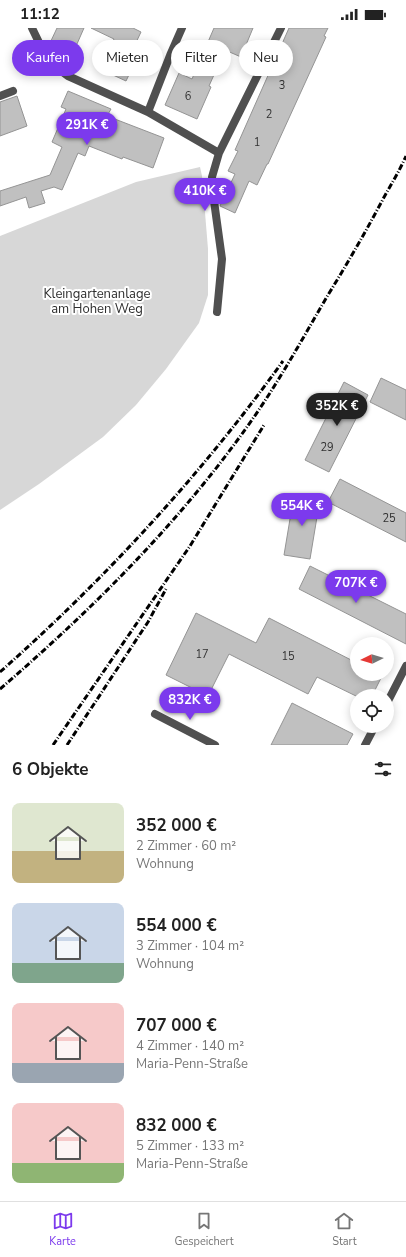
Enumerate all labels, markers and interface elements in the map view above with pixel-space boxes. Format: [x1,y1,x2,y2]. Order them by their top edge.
text: 11:12 [20,4,60,24]
chip: Kaufen [12,40,84,76]
chip: Mieten [92,40,163,76]
chip: Filter [171,40,231,76]
chip: Neu [239,40,293,76]
house number: 3 [279,78,285,93]
house number: 6 [185,89,192,104]
house number: 2 [266,107,272,122]
pin: 291K € [54,112,120,146]
text: 291K € [65,116,109,134]
house number: 1 [254,135,260,150]
pin: 410K € [172,178,238,212]
text: 410K € [183,182,227,200]
park label: Kleingartenanlage am Hohen Weg [43,285,151,318]
pin: 352K € [304,393,370,427]
text: 352K € [315,397,359,415]
house number: 29 [320,440,334,455]
pin: 554K € [269,493,335,527]
text: 554K € [280,497,324,515]
house number: 25 [382,511,396,526]
pin: 707K € [323,570,389,604]
text: 707K € [334,574,378,592]
north arrow [350,637,394,681]
map controls [350,637,394,733]
house number: 17 [195,647,209,662]
house number: 15 [281,649,295,664]
pin: 832K € [157,687,223,721]
button: locate [350,689,394,733]
text: 832K € [168,691,212,709]
text: 6 Objekte [12,758,88,781]
icon: filters [372,758,394,780]
text: 352 000 € [136,814,217,837]
icon: home [44,819,92,867]
text: 2 Zimmer · 60 m² [136,837,236,855]
text: Wohnung [136,855,194,873]
text: 554 000 € [136,914,217,937]
icon: home [44,919,92,967]
text: 3 Zimmer · 104 m² [136,937,244,955]
text: Wohnung [136,955,194,973]
text: 707 000 € [136,1014,217,1037]
icon: home [44,1019,92,1067]
text: 4 Zimmer · 140 m² [136,1037,244,1055]
text: Maria-Penn-Straße [136,1055,248,1073]
text: 832 000 € [136,1114,217,1137]
icon: home [44,1119,92,1167]
text: 5 Zimmer · 133 m² [136,1137,244,1155]
text: Maria-Penn-Straße [136,1155,248,1173]
tab: Karte [49,1210,76,1249]
tab: Gespeichert [174,1210,234,1249]
tab: Start [332,1210,357,1249]

